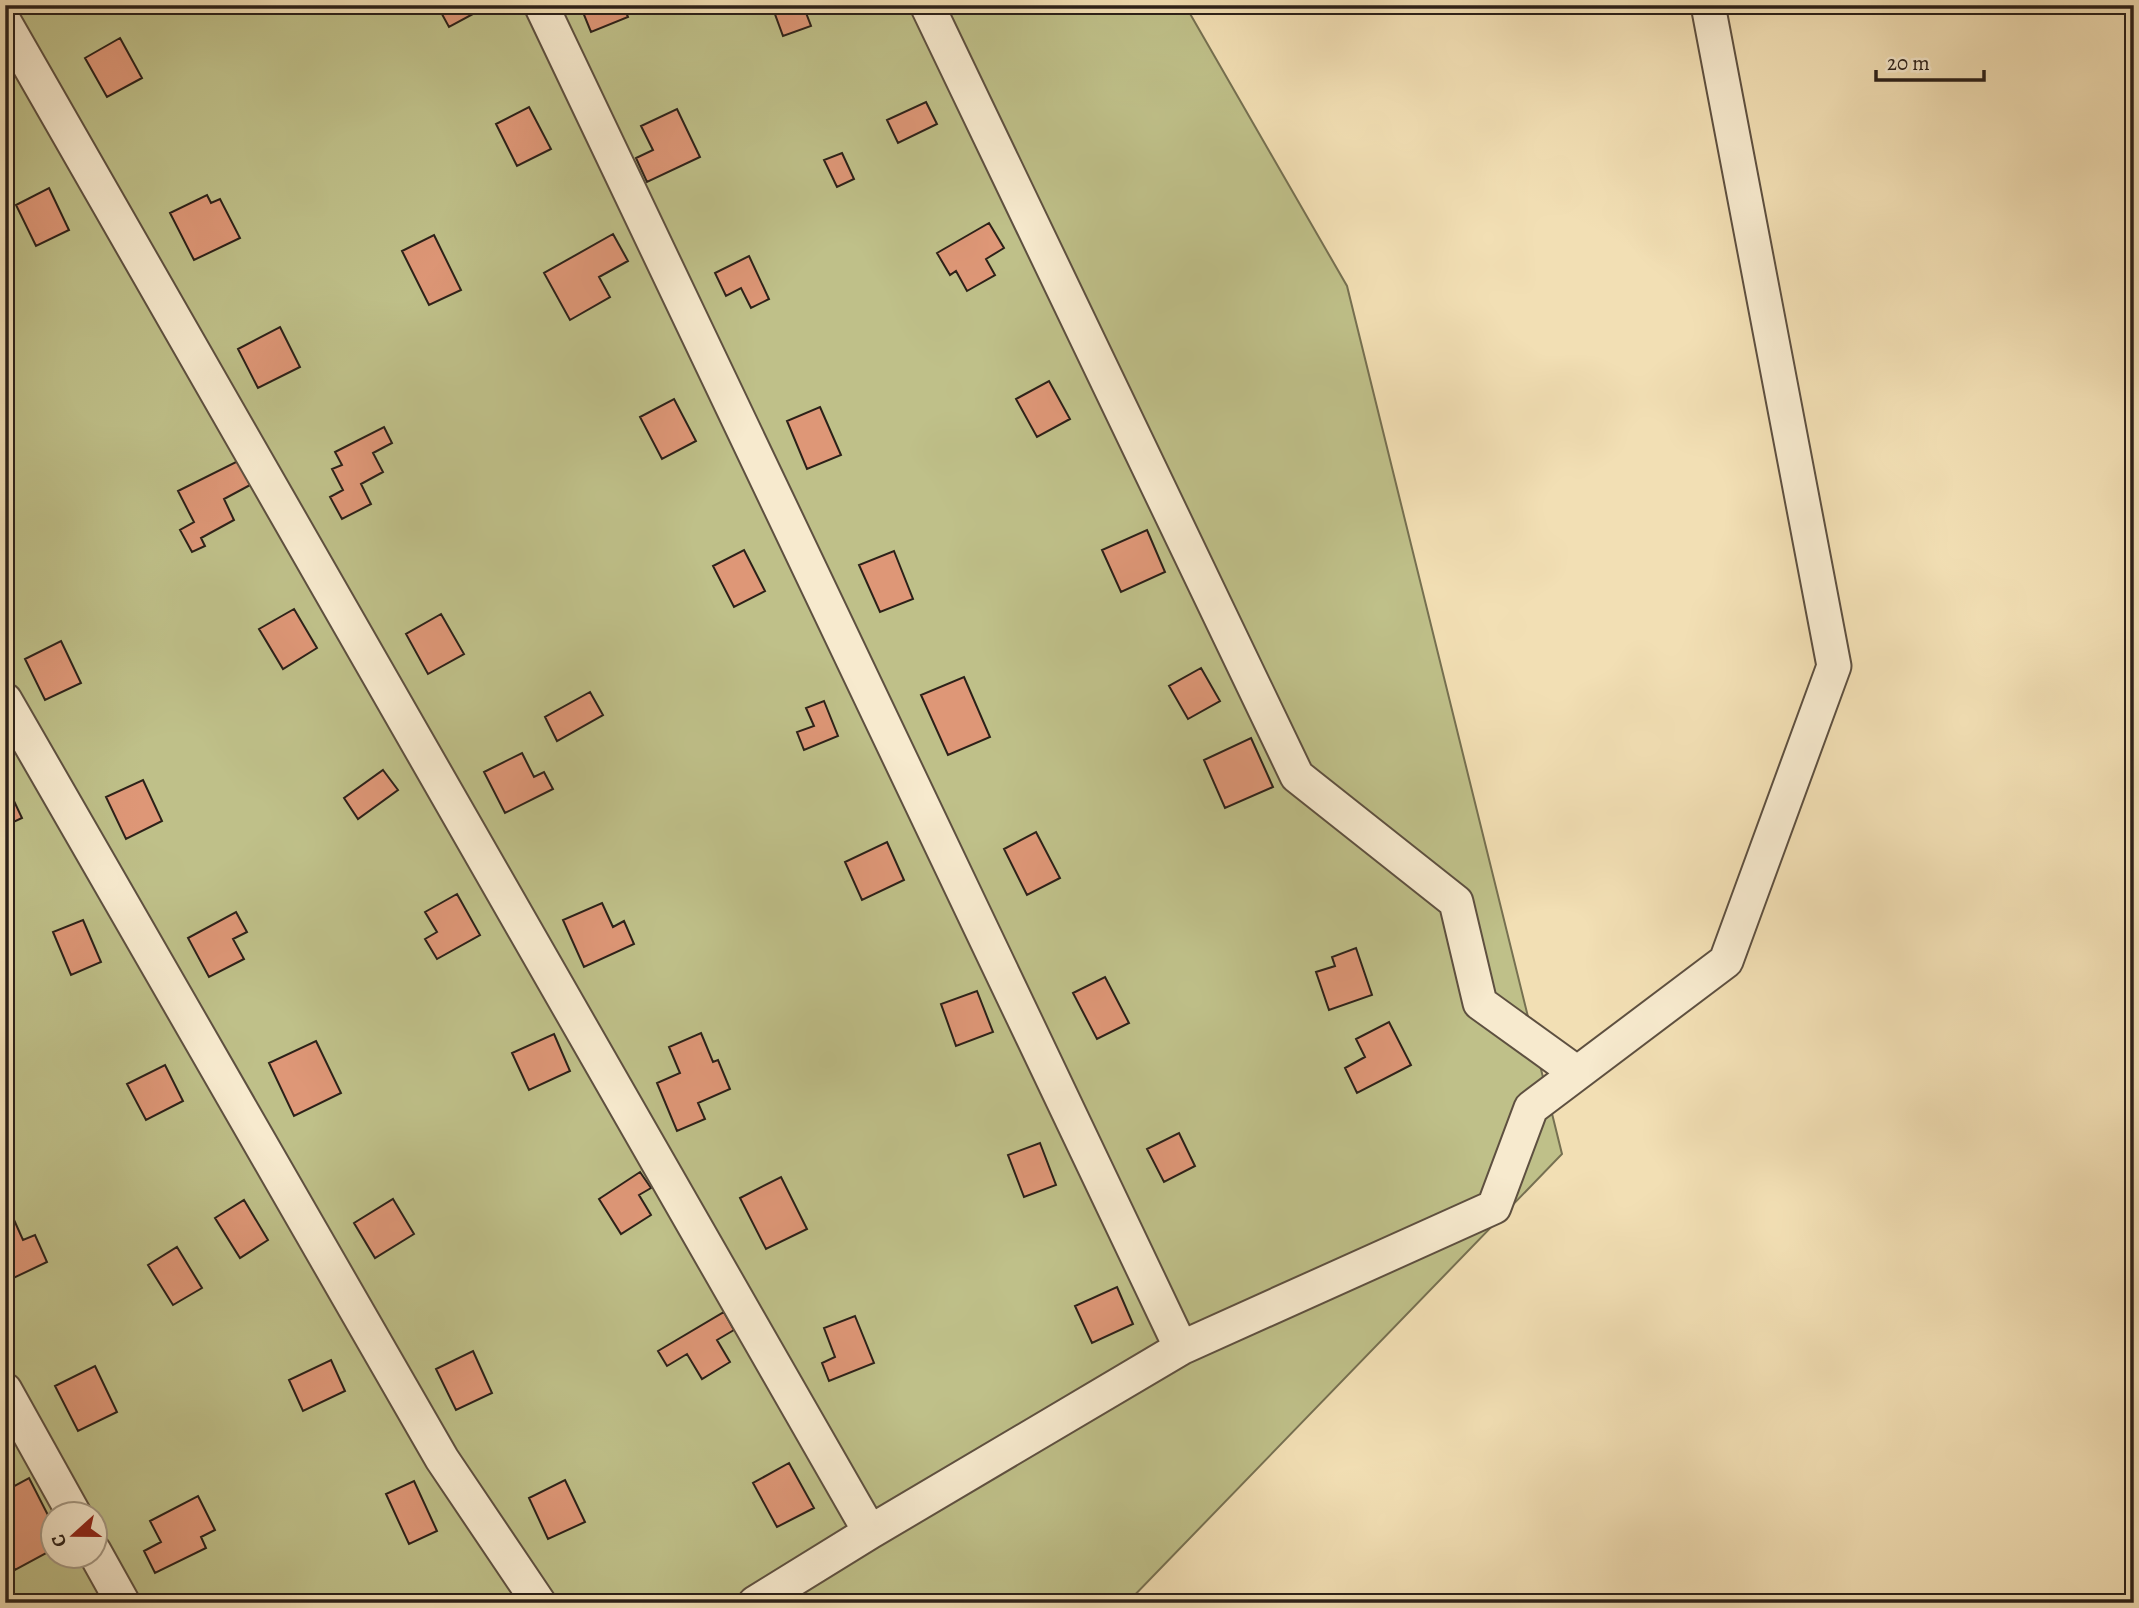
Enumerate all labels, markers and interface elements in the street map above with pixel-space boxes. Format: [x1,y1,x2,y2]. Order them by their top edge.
scale bar [1876,38,1985,82]
text: 20 m [1887,49,1930,77]
north arrow [38,1500,108,1570]
text: С [45,1531,73,1551]

